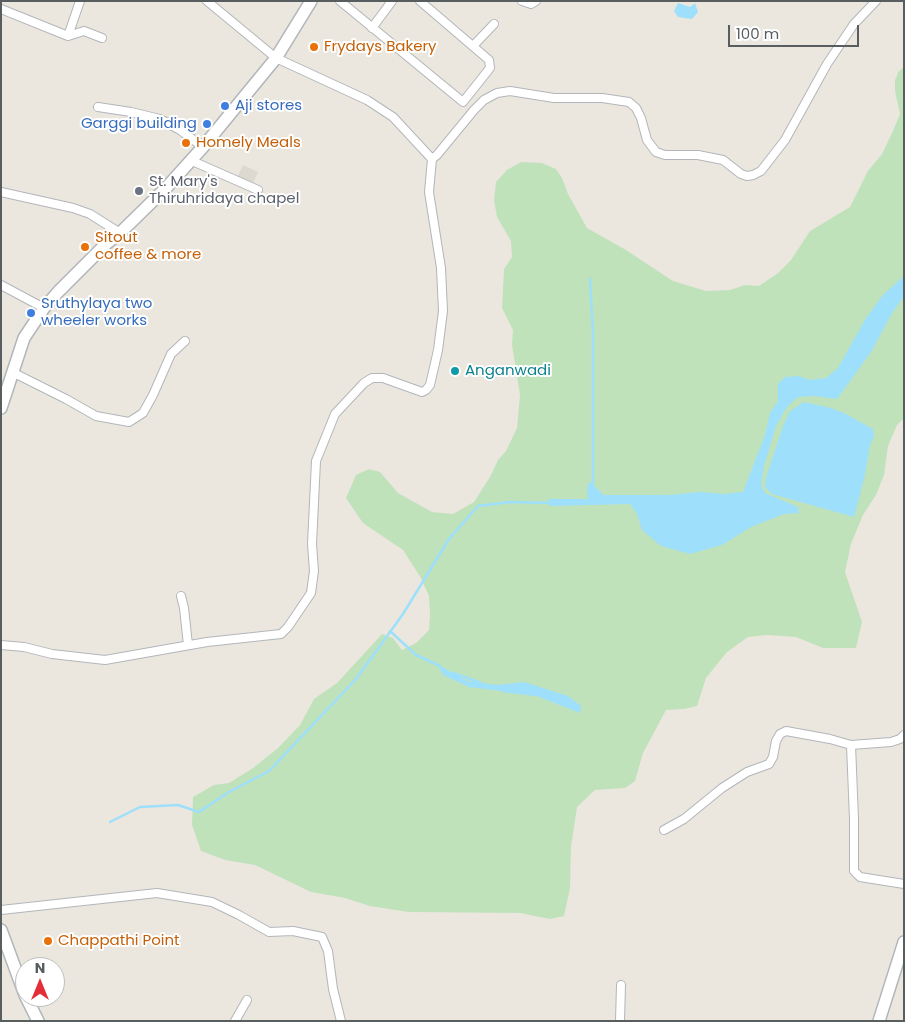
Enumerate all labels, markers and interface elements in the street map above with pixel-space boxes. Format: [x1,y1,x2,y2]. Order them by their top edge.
scale bar [730,15,861,47]
text: 100 m [736,23,779,44]
place label: Frydays Bakery [324,38,437,56]
marker: Frydays Bakery [308,41,320,53]
place label: Aji stores [235,97,302,115]
marker: Aji stores [219,100,231,112]
place label: Garggi building [81,115,197,133]
marker: Garggi building [201,118,213,130]
place label: Homely Meals [196,134,301,152]
marker: Homely Meals [180,137,192,149]
place label: St. Mary's Thiruhridaya chapel [149,173,299,208]
marker: St. Mary's Thiruhridaya chapel [133,185,145,197]
place label: Sitout coffee & more [95,229,201,264]
marker: Sitout coffee & more [79,241,91,253]
place label: Sruthylaya two wheeler works [41,295,152,330]
marker: Sruthylaya two wheeler works [25,307,37,319]
place label: Anganwadi [465,362,551,380]
marker: Anganwadi [449,365,461,377]
place label: Chappathi Point [58,932,180,950]
marker: Chappathi Point [42,935,54,947]
north arrow [15,957,65,1007]
text: N [35,958,45,978]

